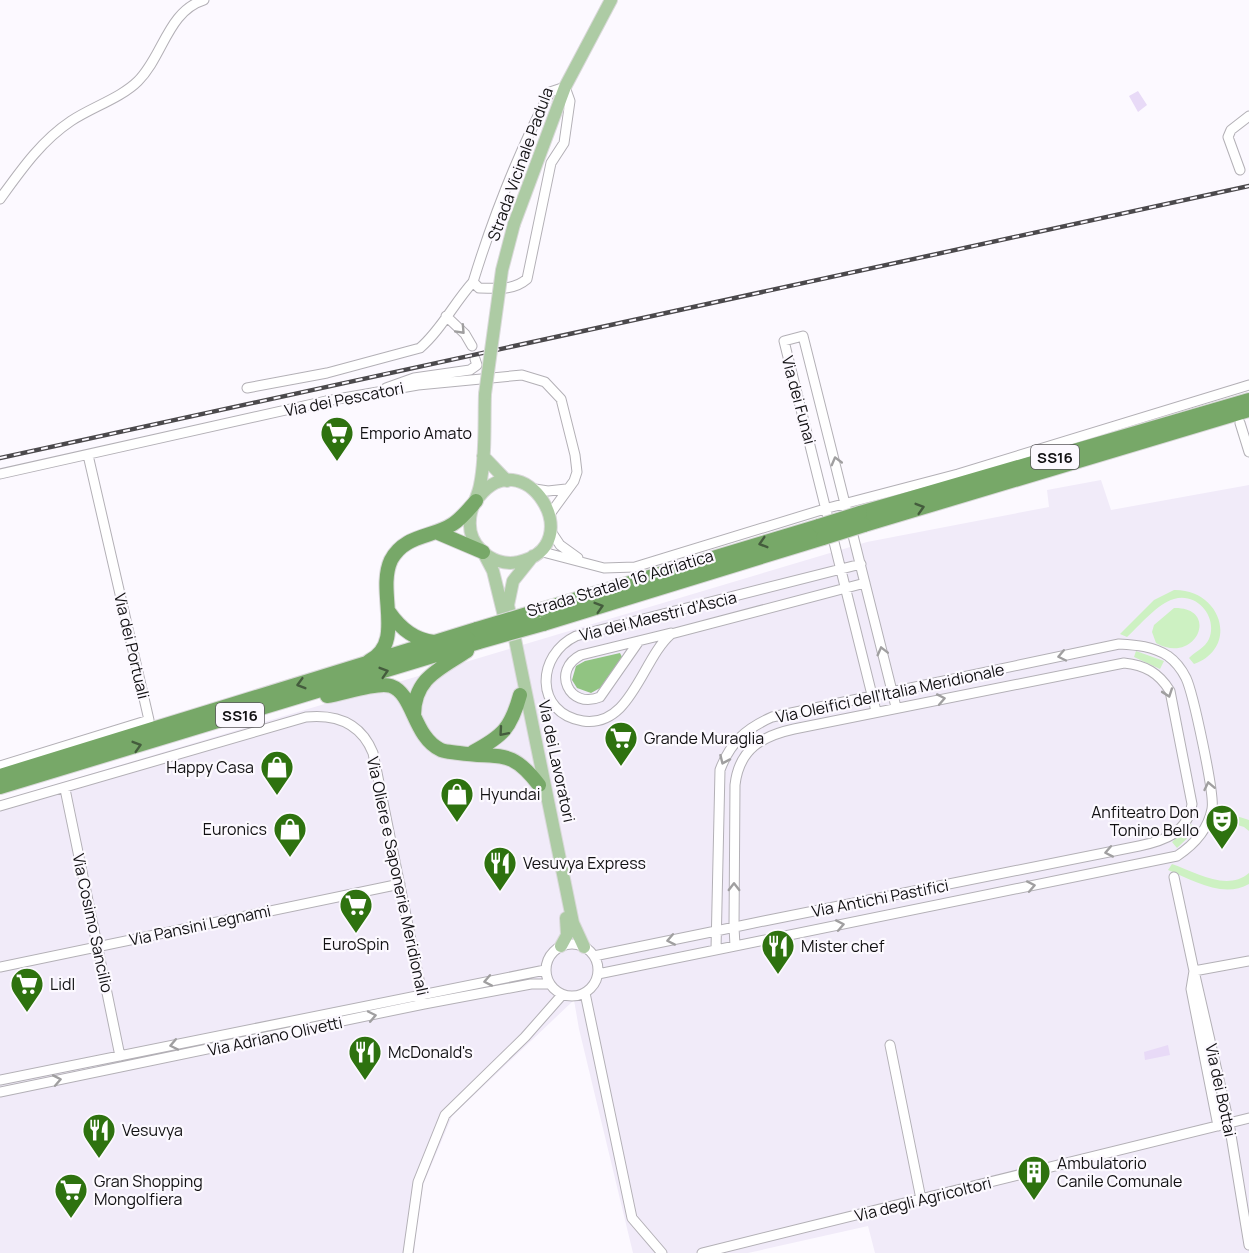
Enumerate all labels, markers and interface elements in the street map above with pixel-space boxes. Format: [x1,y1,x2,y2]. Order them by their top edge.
street label: Strada Vicinale Padula [482,84,558,244]
one-way arrow [453,323,464,334]
street label: Via dei Funai [777,353,821,447]
street label: Via dei Pescatori [282,377,406,421]
supermarket icon: Emporio Amato [319,415,355,462]
place label: Emporio Amato [360,422,472,444]
road number: SS16 [1031,445,1079,469]
one-way arrow [831,456,843,467]
one-way arrow [914,503,925,515]
one-way arrow [758,536,769,548]
street label: Strada Statale 16 Adriatica [524,544,716,622]
street label: Via dei Maestri d’Ascia [577,586,739,646]
street label: Via dei Portuali [109,591,155,701]
one-way arrow [593,601,604,614]
one-way arrow [876,646,889,656]
one-way arrow [1057,649,1067,662]
street label: Via Oleifici dell'Italia Meridionale [774,658,1006,728]
one-way arrow [378,667,389,679]
one-way arrow [296,677,307,689]
one-way arrow [1161,688,1174,698]
one-way arrow [935,693,945,706]
street label: Via dei Lavoratori [533,698,581,824]
road number: SS16 [216,703,264,727]
supermarket icon: Grande Muraglia [603,720,639,767]
one-way arrow [499,725,510,736]
place label: Grande Muraglia [644,727,764,749]
one-way arrow [131,741,141,753]
shop icon: Happy Casa [259,749,295,796]
one-way arrow [720,754,732,765]
street label: Via Oliere e Saponerie Meridionali [362,755,434,997]
place label: Happy Casa [166,756,254,778]
shop icon: Hyundai [439,776,475,823]
one-way arrow [1203,781,1216,791]
place label: Hyundai [480,783,540,805]
place label: Anfiteatro Don Tonino Bello [1091,801,1199,841]
theatre icon: Anfiteatro Don Tonino Bello [1204,803,1240,850]
shop icon: Euronics [272,811,308,858]
place label: Euronics [203,818,267,840]
restaurant icon: Vesuvya Express [482,845,518,892]
one-way arrow [1104,845,1114,858]
street label: Via Cosimo Sancilio [67,851,119,995]
place label: Vesuvya Express [523,852,646,874]
street label: Via Antichi Pastifici [810,874,950,922]
one-way arrow [1026,880,1036,893]
one-way arrow [728,883,741,892]
supermarket icon: EuroSpin [338,887,374,934]
street label: Via Pansini Legnami [127,899,273,951]
one-way arrow [835,919,845,932]
restaurant icon: Mister chef [760,928,796,975]
place label: EuroSpin [323,933,389,955]
one-way arrow [666,933,676,946]
place label: Mister chef [801,935,885,957]
supermarket icon: Lidl [9,966,45,1013]
place label: Lidl [50,973,75,995]
one-way arrow [483,974,493,987]
one-way arrow [367,1010,377,1023]
street label: Via Adriano Olivetti [206,1011,344,1061]
restaurant icon: McDonald's [347,1034,383,1081]
one-way arrow [169,1038,179,1051]
place label: McDonald's [388,1041,473,1063]
street label: Via dei Bottai [1200,1041,1242,1139]
one-way arrow [52,1074,62,1087]
restaurant icon: Vesuvya [81,1112,117,1159]
place label: Vesuvya [122,1119,183,1141]
place label: Ambulatorio Canile Comunale [1057,1152,1182,1192]
building icon: Ambulatorio Canile Comunale [1016,1154,1052,1201]
place label: Gran Shopping Mongolfiera [94,1170,203,1210]
street label: Via degli Agricoltori [852,1171,994,1227]
supermarket icon: Gran Shopping Mongolfiera [53,1172,89,1219]

